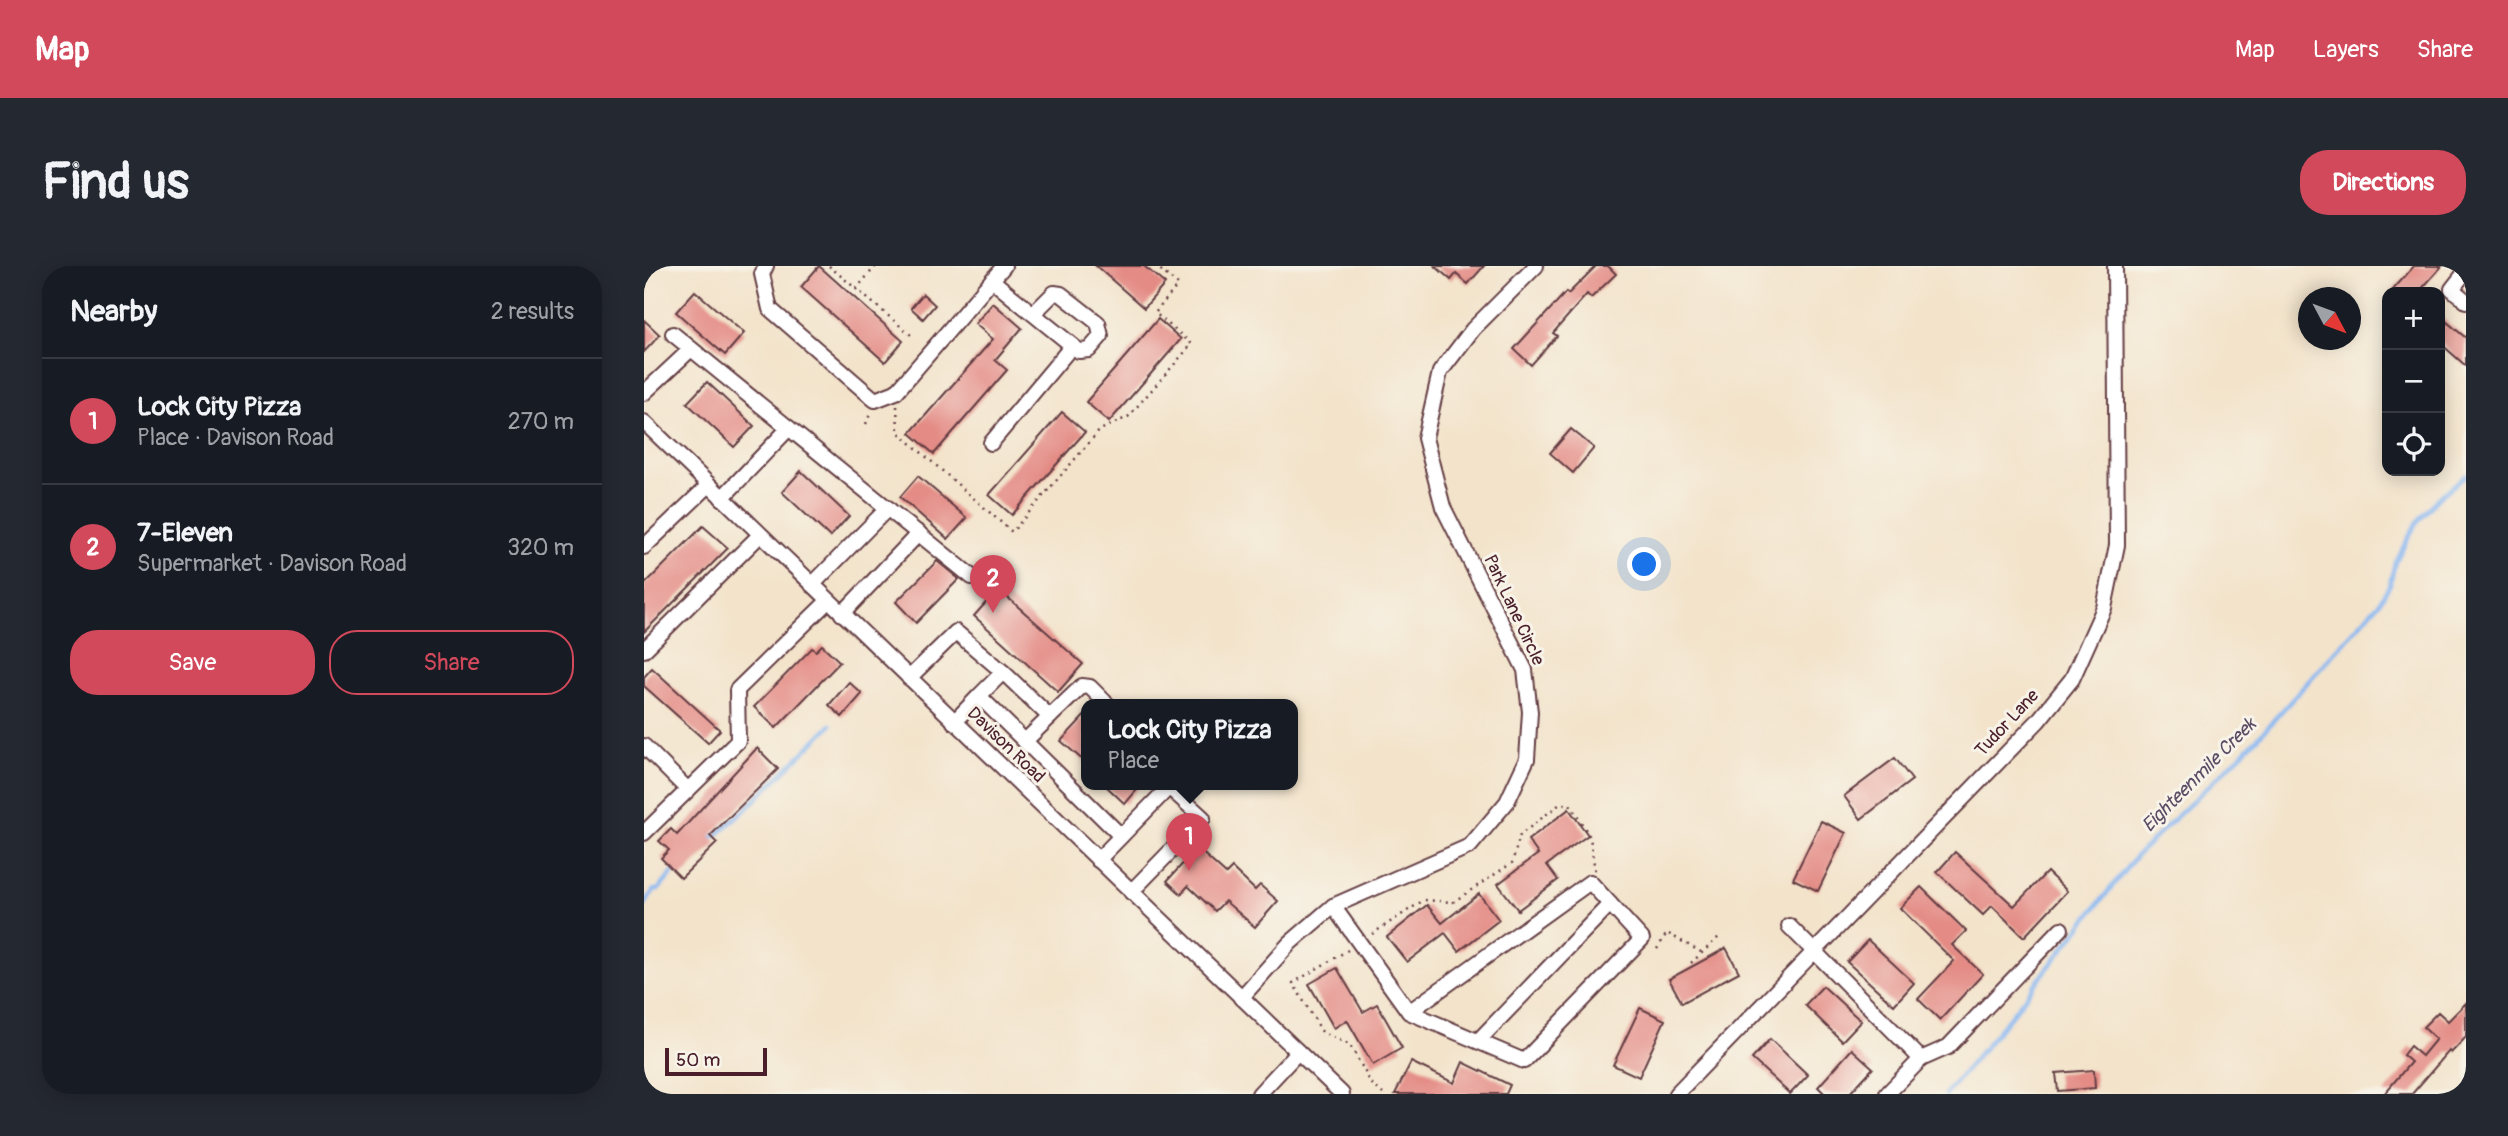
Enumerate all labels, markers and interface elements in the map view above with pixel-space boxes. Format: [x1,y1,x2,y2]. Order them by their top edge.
text: Map [35,29,90,70]
text: Map [2235,35,2275,64]
text: Layers [2313,35,2379,64]
text: Share [2417,35,2473,64]
button: Directions [2300,150,2466,215]
text: Find us [42,152,189,213]
north arrow [2298,287,2361,350]
map controls [2382,287,2445,476]
button: + [2382,287,2445,350]
text: Nearby [70,293,157,330]
text: 2 results [491,297,574,326]
button: − [2382,350,2445,413]
text: Lock City Pizza [137,391,301,423]
text: 1 [89,407,98,436]
text: 270 m [508,407,574,436]
button: locate [2382,413,2445,476]
text: Place · Davison Road [137,423,334,452]
text: 7-Eleven [137,517,233,549]
text: 2 [87,533,99,562]
text: 320 m [507,533,574,562]
your location [1627,547,1661,581]
text: Supermarket · Davison Road [137,549,407,578]
street label: Park Lane Circle [1478,551,1550,669]
pin: 2 [970,555,1016,613]
button: Save [70,630,315,695]
button: Share [329,630,574,695]
street label: Tudor Lane [1970,684,2044,762]
popup [1081,699,1298,790]
street label: Davison Road [962,702,1050,788]
water label: Eighteenmile Creek [2137,711,2263,837]
text: Lock City Pizza [1107,714,1272,746]
text: Place [1107,746,1159,775]
pin: 1 [1166,813,1212,871]
scale bar [665,1045,766,1077]
text: 50 m [676,1048,720,1072]

